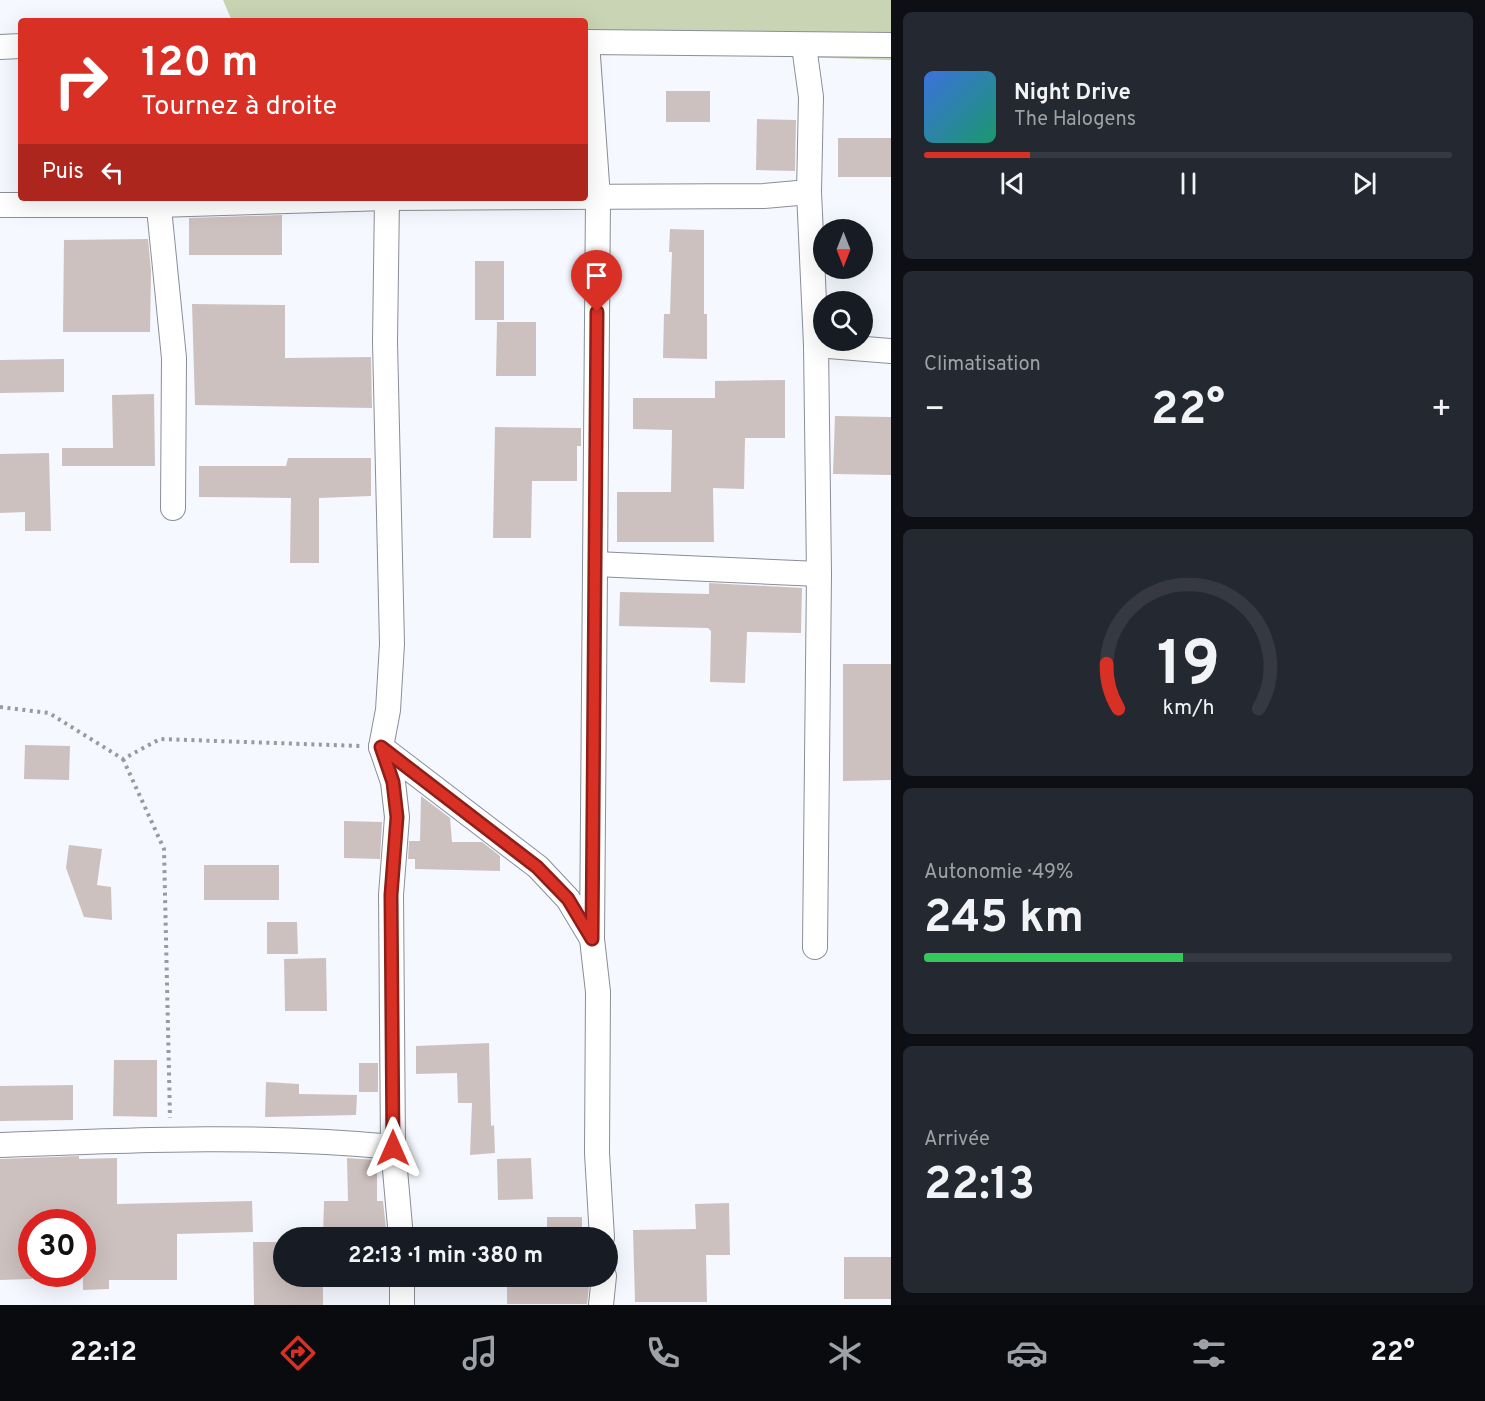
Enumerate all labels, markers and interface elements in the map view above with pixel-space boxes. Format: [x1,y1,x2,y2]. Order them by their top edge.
text: 120 m [141,38,258,91]
icon: right [42,42,120,120]
text: Night Drive [1014,80,1131,107]
text: Tournez à droite [141,90,337,124]
text: The Halogens [1014,107,1136,133]
icon: left [96,156,129,189]
text: Puis [42,159,84,186]
icon: previous [996,167,1029,200]
icon: pause [1172,167,1205,200]
icon: next [1348,167,1381,200]
north arrow [813,219,873,279]
map controls [813,219,873,351]
pin [571,250,622,312]
icon: arrive [580,259,613,292]
button: search [813,291,873,351]
text: Climatisation [924,352,1041,378]
text: 22° [1151,383,1225,440]
text: − [924,390,945,432]
text: + [1431,390,1452,432]
text: 19 [1156,629,1220,708]
text: km/h [1162,696,1214,723]
text: Autonomie · 49% [924,860,1073,886]
text: 245 km [924,891,1084,948]
position arrow [361,1116,425,1180]
text: Arrivée [924,1127,990,1153]
text: 22:13 [924,1158,1035,1215]
speed limit sign: 30 [18,1209,96,1287]
text: 22:13 · 1 min · 380 m [348,1243,543,1270]
icon: directions [277,1332,319,1374]
icon: music [459,1332,501,1374]
icon: phone [642,1332,684,1374]
icon: climate [824,1332,866,1374]
icon: car [1006,1332,1048,1374]
icon: filters [1188,1332,1230,1374]
text: 22:12 [70,1336,137,1370]
text: 22° [1371,1336,1415,1370]

